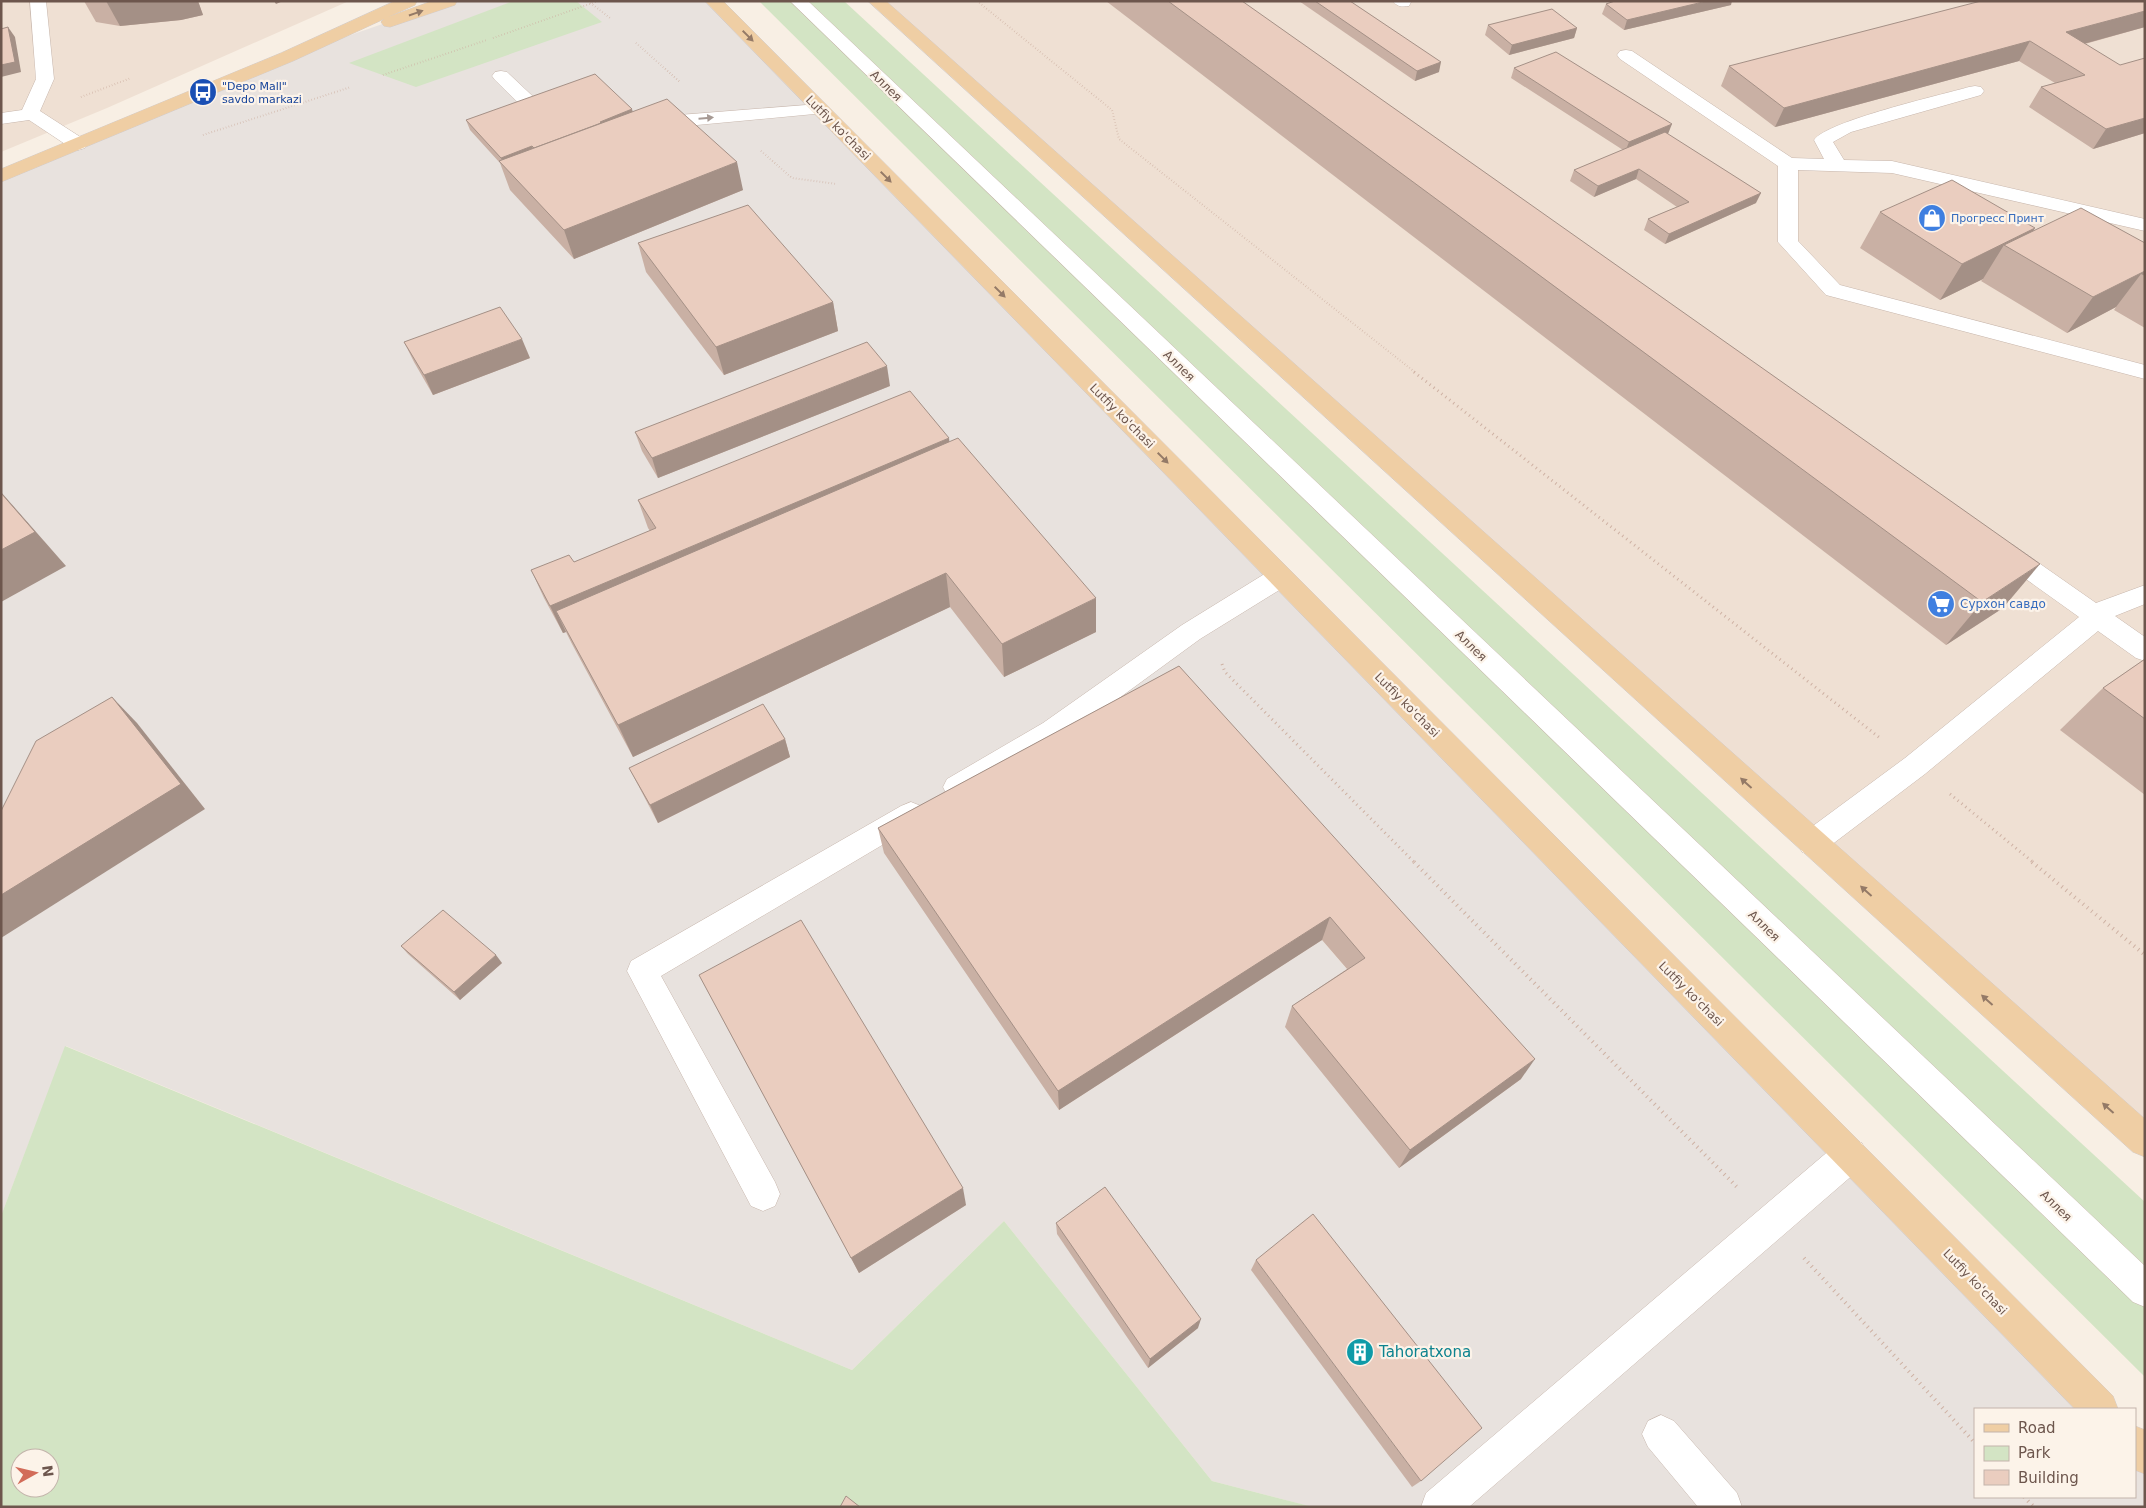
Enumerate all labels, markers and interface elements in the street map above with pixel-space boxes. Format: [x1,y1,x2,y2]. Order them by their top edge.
one-way arrow [409,9,424,17]
one-way arrow [741,30,753,42]
street label: Аллея [867,68,905,104]
bus stop icon: "Depo Mall" savdo markazi [188,77,218,107]
place label: "Depo Mall" savdo markazi [222,80,302,106]
street label: Lutfiy ko'chasi [803,93,873,163]
one-way arrow [698,114,714,122]
one-way arrow [880,170,892,182]
shop icon: Прогресс Принт [1917,203,1947,233]
place label: Прогресс Принт [1951,212,2045,225]
one-way arrow [994,286,1006,298]
street label: Аллея [1160,348,1198,384]
street label: Lutfiy ko'chasi [1087,381,1157,451]
one-way arrow [1157,452,1169,464]
supermarket icon: Сурхон савдо [1926,589,1956,619]
place label: Сурхон савдо [1960,597,2046,611]
street label: Аллея [1452,628,1490,664]
street label: Lutfiy ko'chasi [1372,670,1442,740]
one-way arrow [1740,777,1752,789]
one-way arrow [1860,886,1873,897]
street label: Аллея [1745,908,1783,944]
street label: Lutfiy ko'chasi [1656,959,1726,1029]
one-way arrow [1982,994,1994,1006]
one-way arrow [2103,1102,2115,1114]
street label: Аллея [2037,1188,2075,1224]
street label: Lutfiy ko'chasi [1940,1246,2010,1318]
building icon: Tahoratxona [1345,1337,1375,1367]
place label: Tahoratxona [1378,1343,1471,1361]
legend [1974,1408,2136,1498]
text: Road [2018,1419,2056,1437]
text: Park [2018,1444,2051,1462]
north arrow [10,1448,60,1498]
text: N [39,1464,57,1478]
text: Building [2018,1469,2079,1487]

